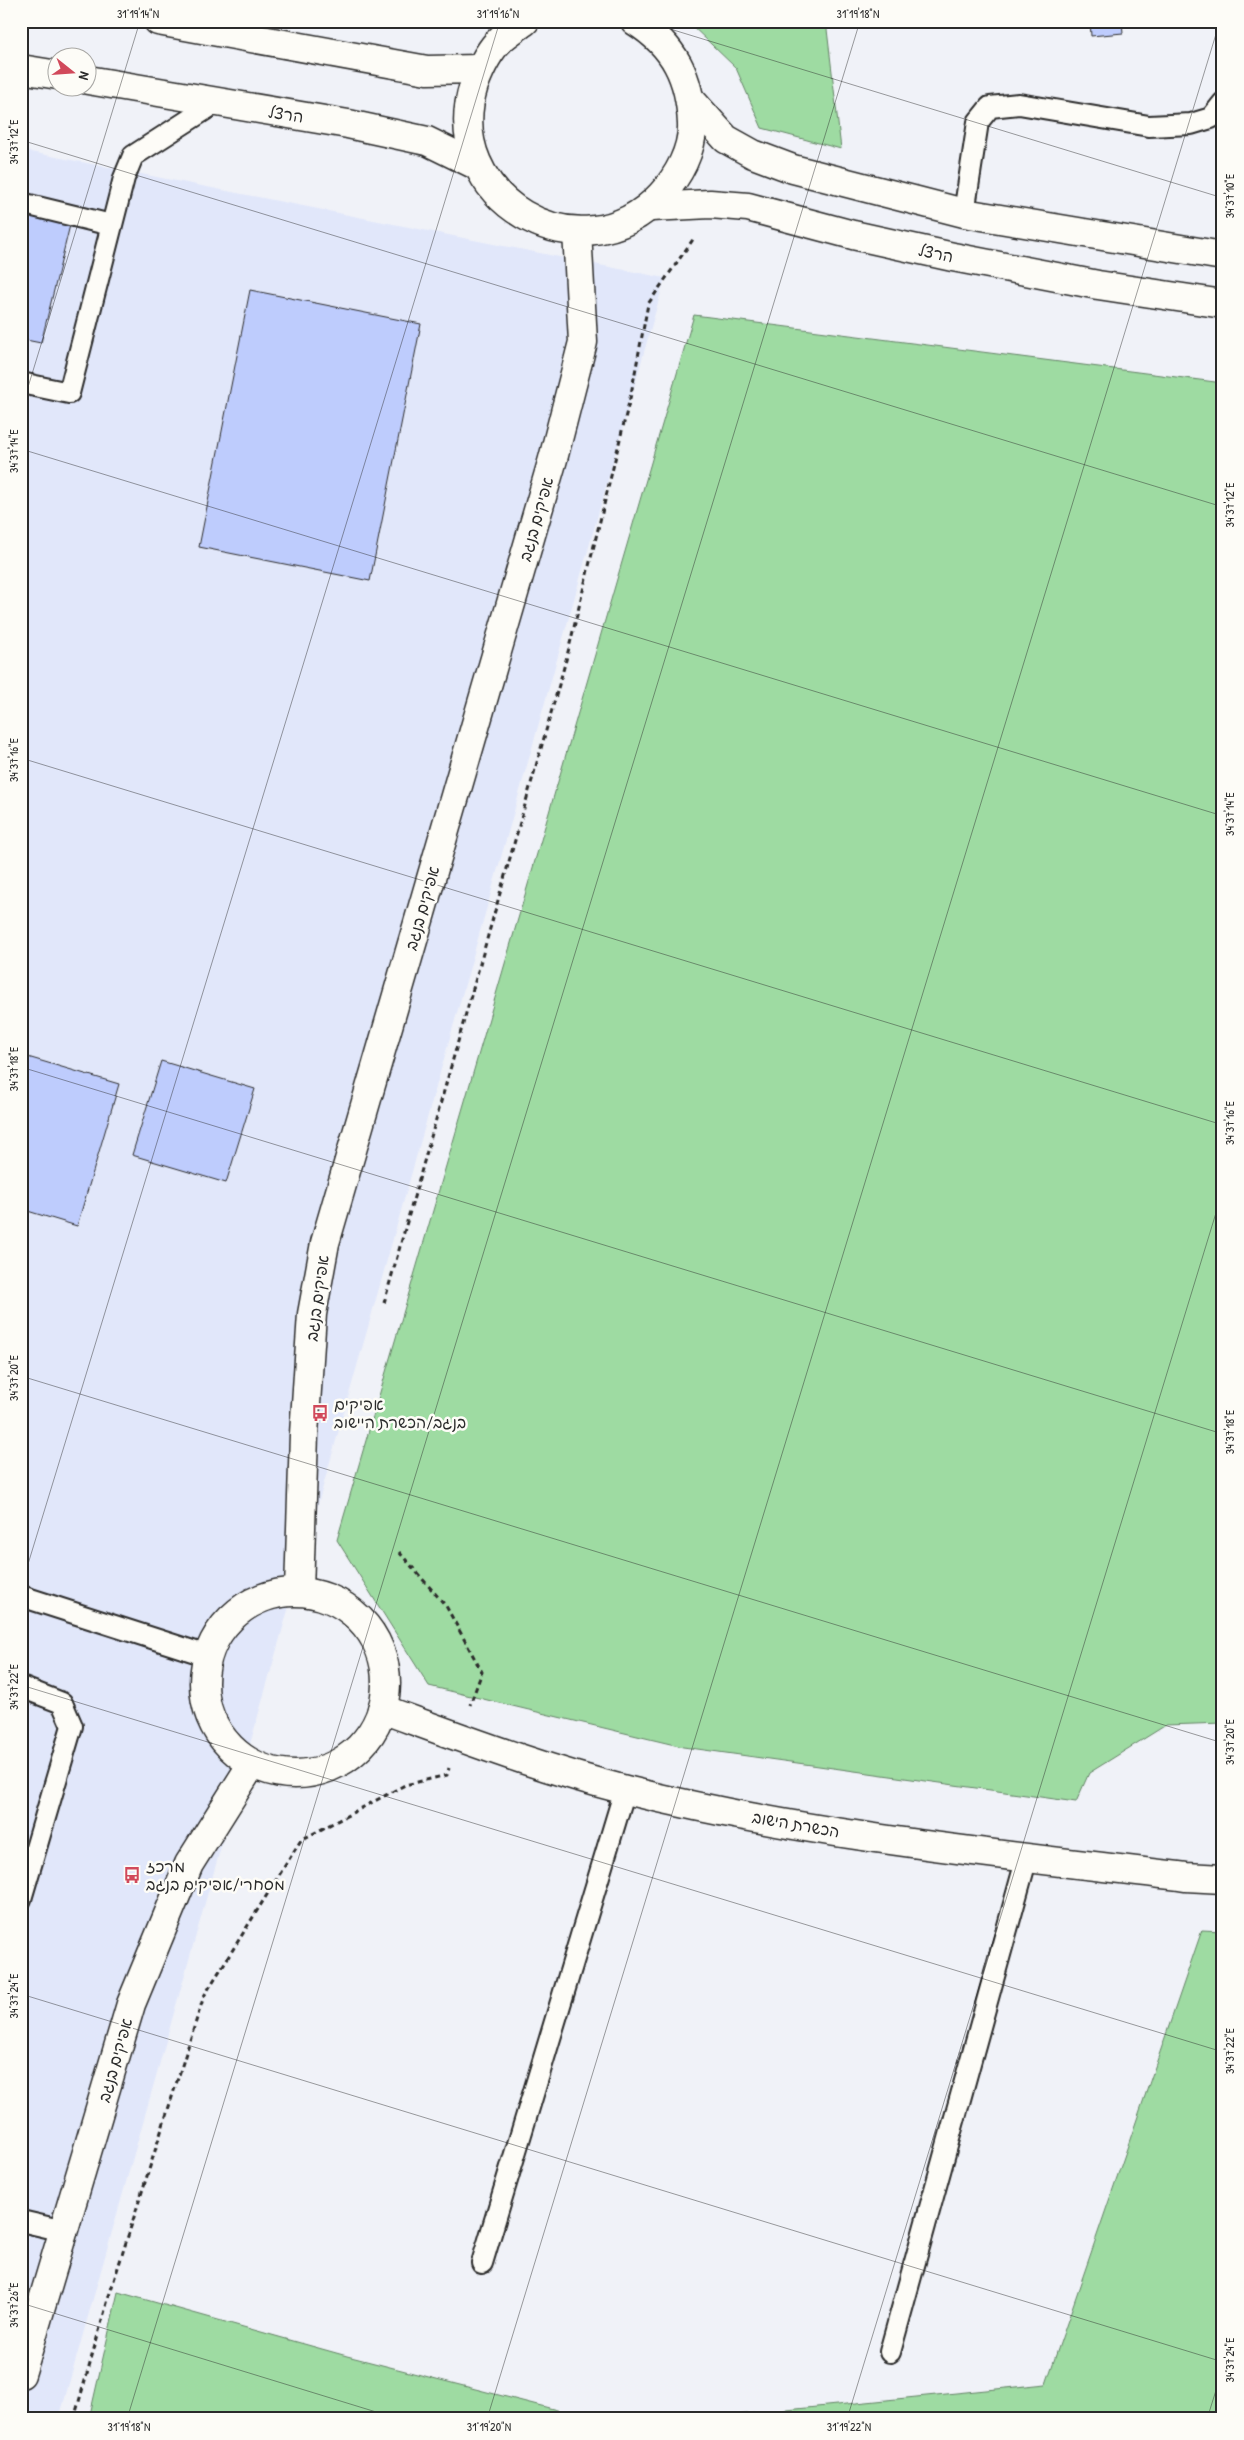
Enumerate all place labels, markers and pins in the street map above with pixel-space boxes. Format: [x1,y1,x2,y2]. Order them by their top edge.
place label: אפיקים בנגב/הכשרת היישוב [334,1393,466,1433]
bus stop icon: אפיקים בנגב/הכשרת היישוב [310,1403,330,1423]
place label: מרכז מסחרי/אפיקים בנגב [146,1855,285,1895]
bus stop icon: מרכז מסחרי/אפיקים בנגב [122,1865,142,1885]

